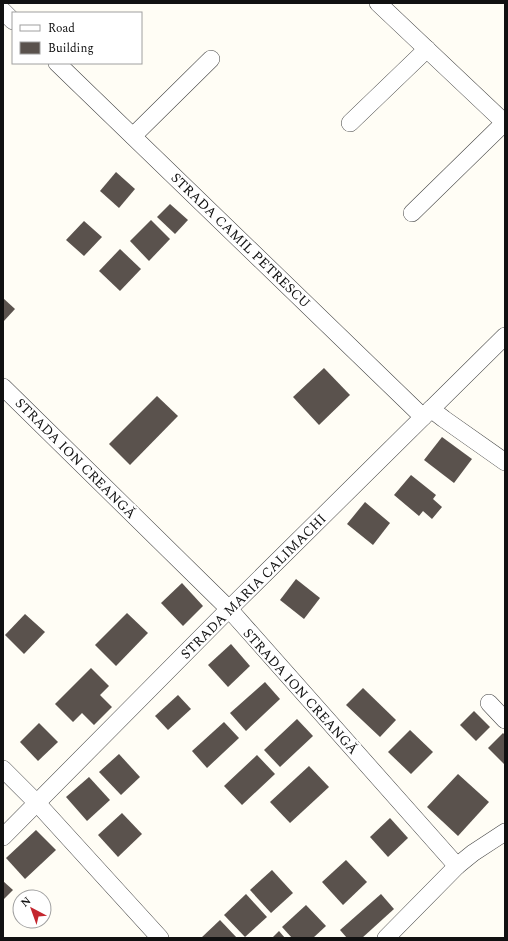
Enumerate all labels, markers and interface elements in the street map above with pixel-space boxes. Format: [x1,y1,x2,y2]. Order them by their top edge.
legend [12,12,142,64]
text: Road [48,19,75,38]
text: Building [48,39,94,58]
street label: STRADA CAMIL PETRESCU [166,168,315,313]
street label: STRADA ION CREANGĂ [10,393,141,524]
street label: STRADA MARIA CALIMACHI [176,509,331,664]
street label: STRADA ION CREANGĂ [238,623,364,760]
north arrow [12,889,52,929]
text: N [17,892,35,911]

